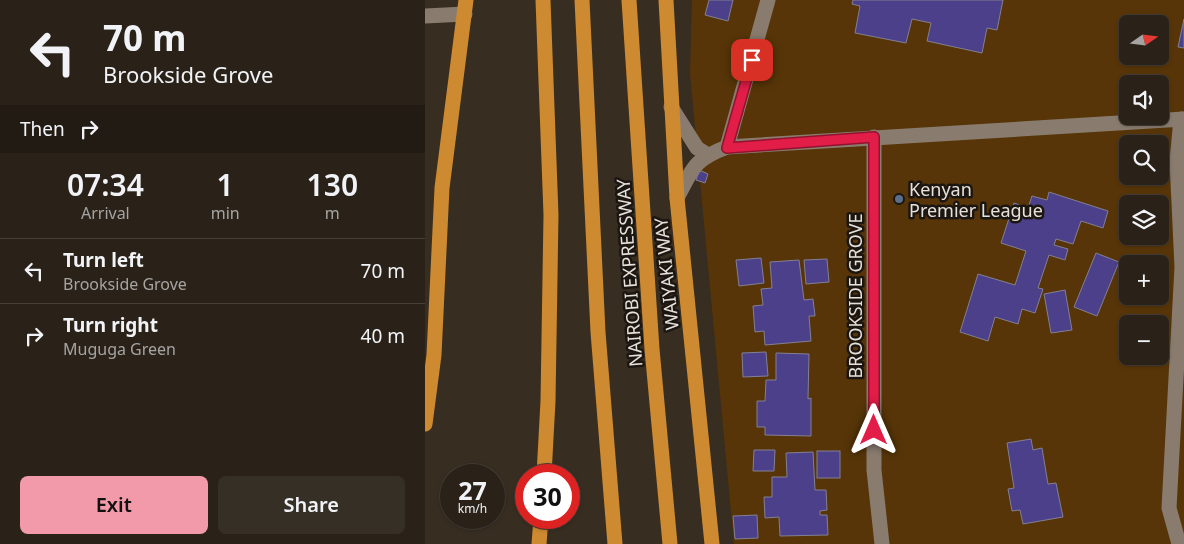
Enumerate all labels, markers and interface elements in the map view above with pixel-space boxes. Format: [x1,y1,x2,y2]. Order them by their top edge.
text: 70 m [103,14,186,61]
north arrow [1119,15,1169,65]
map controls [1119,15,1169,365]
icon: left [20,20,85,85]
pin [731,39,773,81]
icon: arrive [738,46,766,74]
text: Brookside Grove [103,59,273,89]
button: sound [1119,75,1169,125]
icon: right [75,115,103,143]
text: Then [20,116,65,142]
button: search [1119,135,1169,185]
text: 07:34 [67,164,144,205]
text: 1 [217,164,234,205]
text: 130 [307,164,358,205]
place label: Kenyan Premier League [909,177,1043,222]
street label: NAIROBI EXPRESSWAY [610,178,648,368]
marker: Kenyan Premier League [893,193,905,205]
button: layers [1119,195,1169,245]
text: Arrival [81,202,130,224]
text: min [211,202,240,224]
text: m [325,202,340,224]
street label: BROOKSIDE GROVE [843,214,867,378]
street label: WAIYAKI WAY [648,216,684,331]
text: Turn left [63,247,144,273]
button: + [1119,255,1169,305]
icon: left [20,257,48,285]
text: 70 m [361,258,405,284]
text: Brookside Grove [63,273,187,295]
text: Turn right [63,312,158,338]
button: − [1119,315,1169,365]
icon: right [20,322,48,350]
text: 40 m [361,323,405,349]
text: Muguga Green [63,338,176,360]
position arrow [847,403,899,455]
speed limit sign: 30 [515,464,580,529]
text: 27 [458,473,487,507]
button: Exit [20,476,208,534]
button: Share [218,476,405,534]
text: km/h [458,500,487,517]

